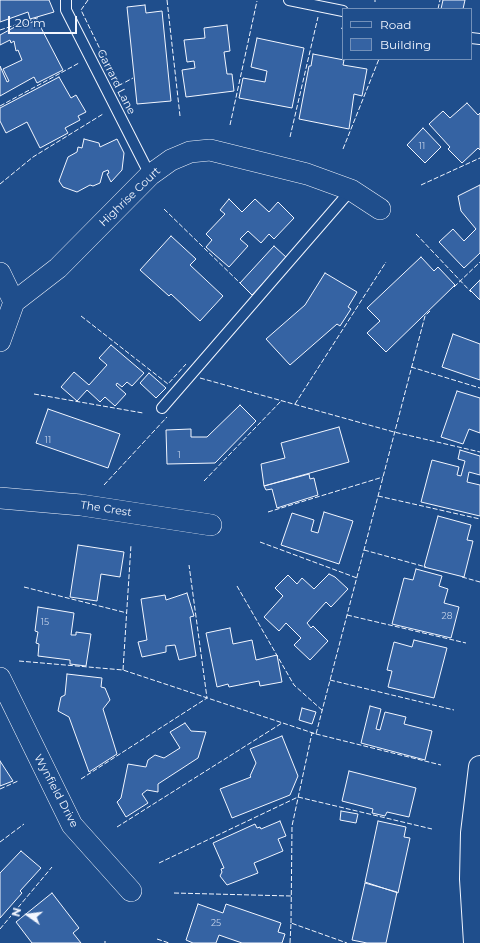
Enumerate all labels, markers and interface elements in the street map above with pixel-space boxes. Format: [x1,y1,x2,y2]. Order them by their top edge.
scale bar [10,8,79,34]
legend [342,8,472,60]
text: 20 m [15,15,46,30]
text: Road [380,17,411,32]
text: Building [380,37,431,52]
street label: Garrard Lane [94,47,138,117]
house number: 11 [419,141,425,151]
street label: Highrise Court [97,164,163,230]
house number: 11 [45,435,51,445]
house number: 1 [177,450,181,460]
street label: The Crest [79,498,133,520]
house number: 28 [442,611,452,621]
house number: 15 [41,617,49,627]
street label: Wynfield Drive [31,752,81,830]
north arrow [8,895,48,935]
text: N [8,906,24,918]
house number: 25 [211,918,221,928]

